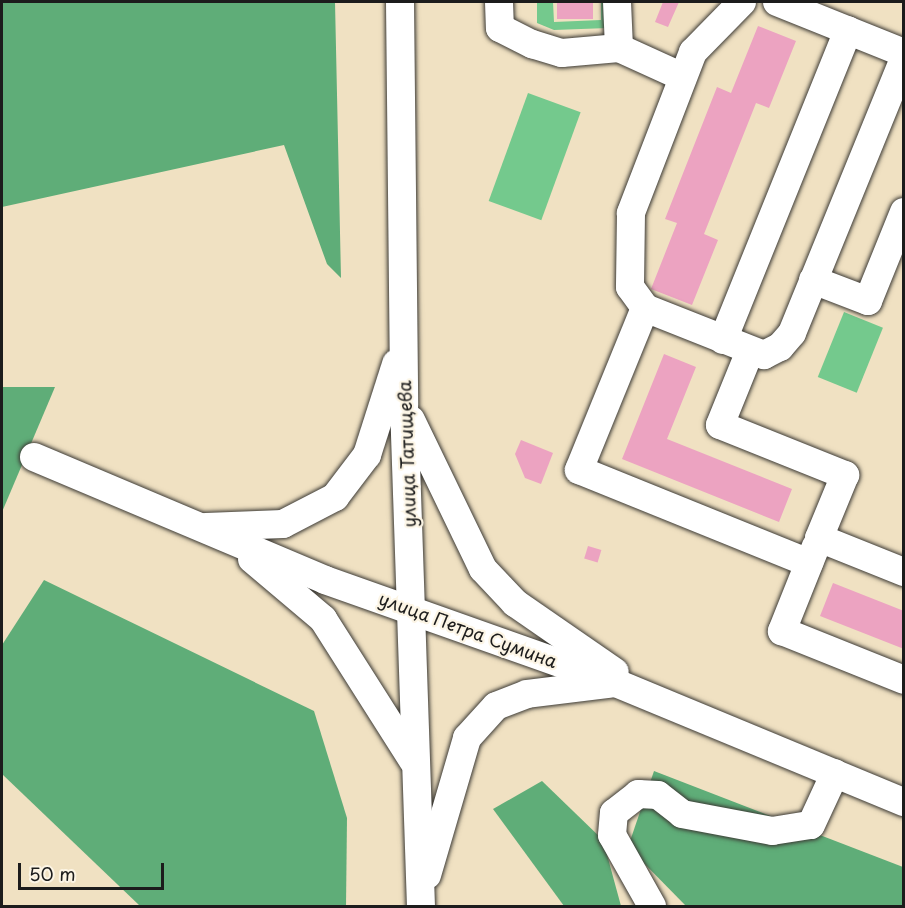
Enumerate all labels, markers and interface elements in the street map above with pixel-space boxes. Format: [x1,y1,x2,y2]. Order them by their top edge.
street label: улица Татищева [394,380,420,528]
street label: улица Петра Сумина [375,587,561,673]
scale bar [21,851,166,889]
text: 50 m [29,860,76,887]

